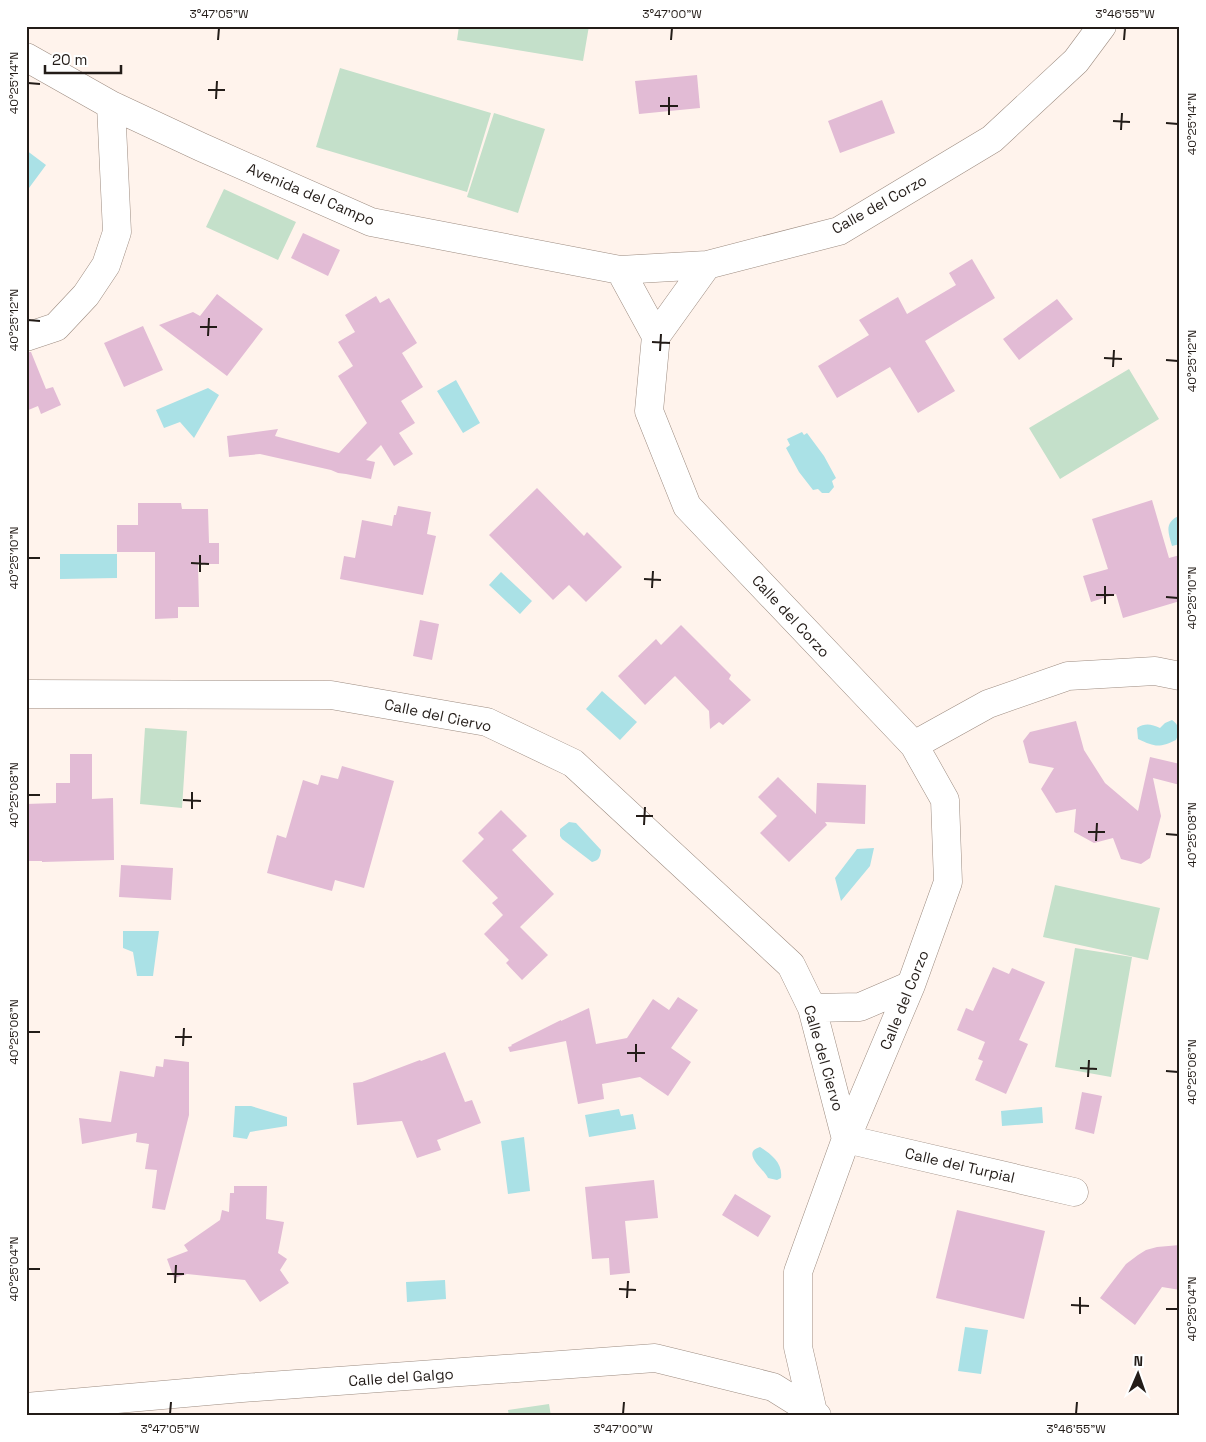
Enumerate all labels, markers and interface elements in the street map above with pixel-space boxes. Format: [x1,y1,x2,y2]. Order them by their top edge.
text: 3°47'05"W [189,6,249,22]
text: 3°47'00"W [642,6,702,22]
text: 3°46'55"W [1095,6,1155,22]
scale bar [45,42,121,74]
text: 20 m [52,50,87,69]
text: 40°25'14"N [6,52,22,114]
text: 40°25'14"N [1184,93,1200,155]
street label: Avenida del Campo [244,158,378,230]
street label: Calle del Corzo [828,170,930,238]
text: 40°25'12"N [6,289,22,351]
text: 40°25'12"N [1184,330,1200,392]
text: 40°25'10"N [6,527,22,589]
text: 40°25'10"N [1184,567,1200,629]
street label: Calle del Corzo [748,571,834,661]
street label: Calle del Ciervo [383,694,493,736]
text: 40°25'08"N [6,762,22,828]
text: 40°25'08"N [1184,802,1200,868]
street label: Calle del Corzo [875,947,933,1053]
text: 40°25'06"N [6,999,22,1065]
street label: Calle del Ciervo [800,1003,848,1113]
text: 40°25'06"N [1184,1039,1200,1105]
street label: Calle del Turpial [903,1143,1017,1187]
text: 40°25'04"N [6,1236,22,1302]
text: 40°25'04"N [1184,1276,1200,1342]
north arrow [1114,1350,1164,1400]
text: N [1133,1352,1143,1370]
street label: Calle del Galgo [348,1364,454,1390]
text: 3°47'05"W [140,1421,200,1437]
text: 3°47'00"W [593,1421,653,1437]
text: 3°46'55"W [1046,1421,1106,1437]

